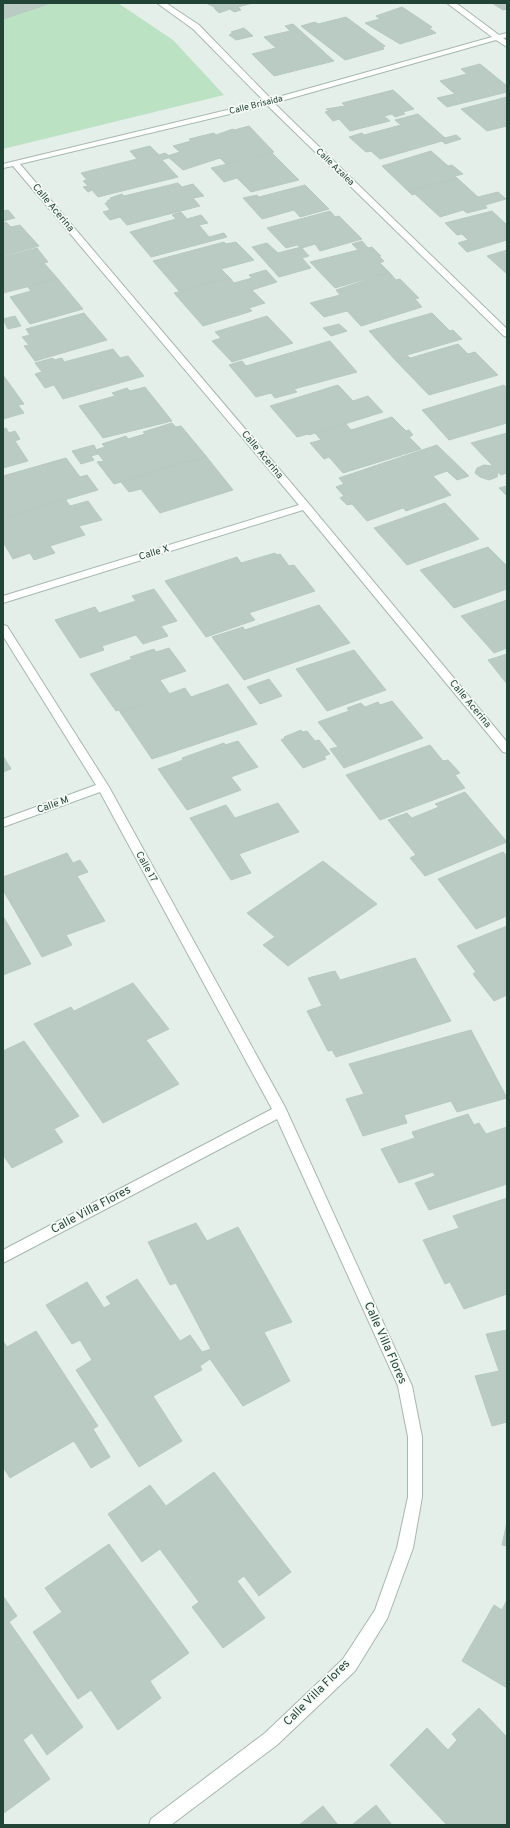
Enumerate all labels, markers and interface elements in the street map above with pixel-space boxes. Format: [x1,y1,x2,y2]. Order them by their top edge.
street label: Calle Brisaida [228,93,284,117]
street label: Calle Azalea [313,146,357,188]
street label: Calle Acerina [29,181,77,235]
street label: Calle Acerina [238,428,286,482]
street label: Calle X [137,542,171,564]
street label: Calle Acerina [446,677,494,731]
street label: Calle M [35,793,71,817]
street label: Calle 17 [132,849,160,885]
street label: Calle Villa Flores [48,1182,134,1238]
street label: Calle Villa Flores [360,1299,410,1387]
street label: Calle Villa Flores [280,1656,354,1730]

